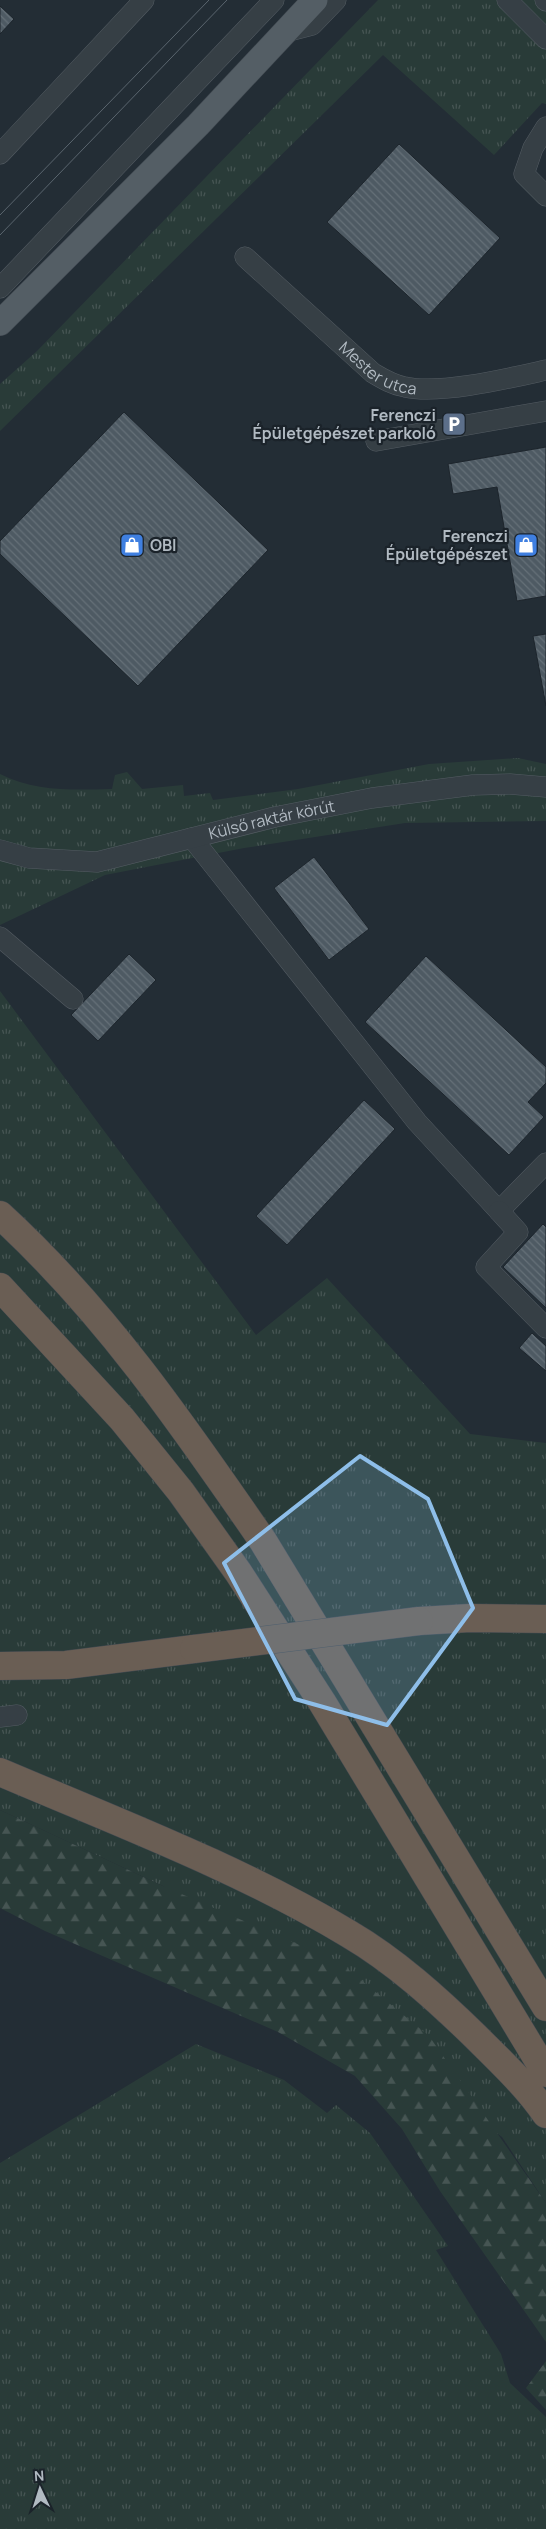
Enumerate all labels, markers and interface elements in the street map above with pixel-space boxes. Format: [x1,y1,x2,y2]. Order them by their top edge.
street label: Mester utca [334,336,418,400]
place label: Ferenczi Épületgépészet parkoló [253,404,436,444]
parking icon: Ferenczi Épületgépészet parkoló [441,411,467,437]
place label: Ferenczi Épületgépészet [386,525,508,565]
shop icon: OBI [119,532,145,558]
shop icon: Ferenczi Épületgépészet [513,532,539,558]
place label: OBI [150,534,177,556]
street label: Külső raktár körút [206,795,337,844]
north arrow [15,2464,65,2514]
text: N [33,2466,45,2485]

